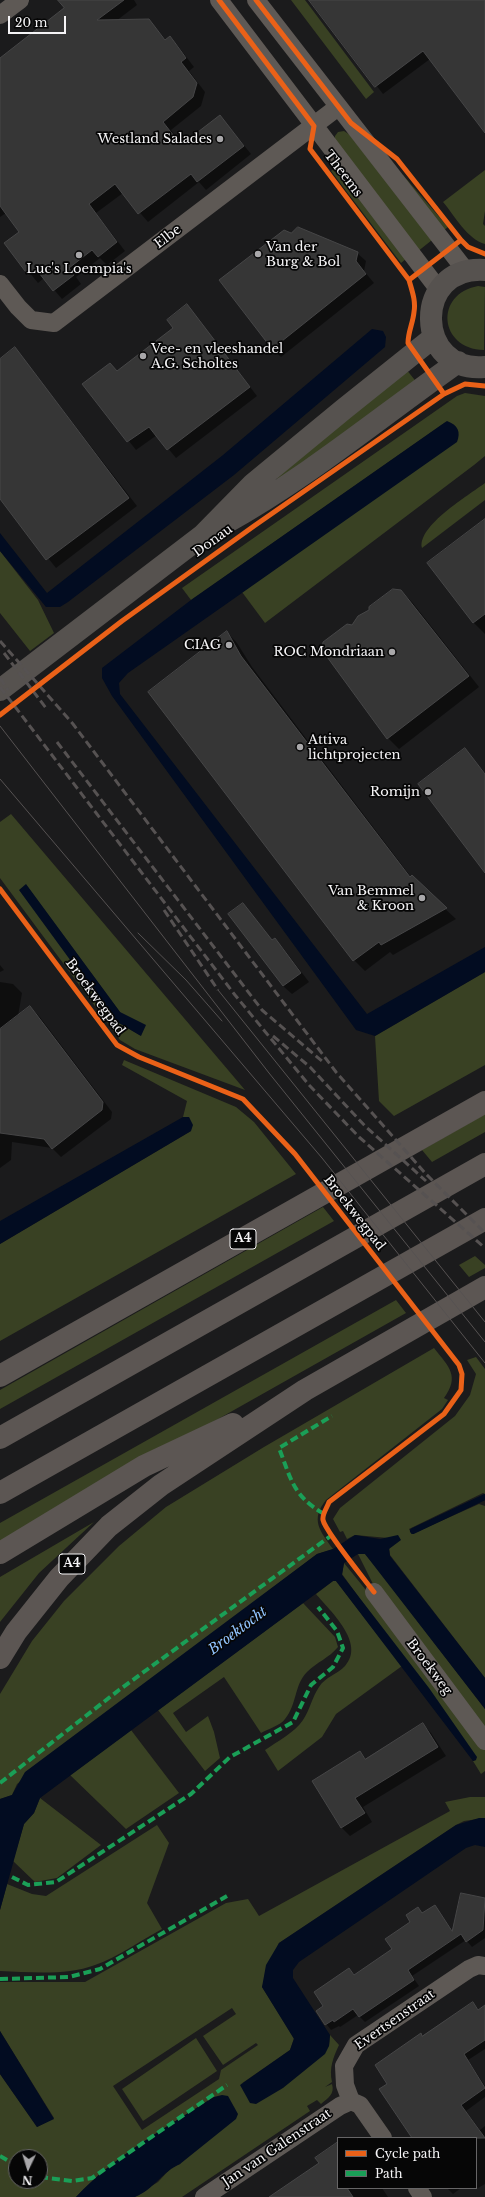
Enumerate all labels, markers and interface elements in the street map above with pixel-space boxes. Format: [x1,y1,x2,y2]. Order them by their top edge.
scale bar [10,8,68,34]
text: 20 m [15,15,47,30]
place label: Westland Salades [97,131,212,147]
marker: Westland Salades [215,134,225,144]
street label: Theems [320,148,366,200]
street label: Elbe [151,222,185,252]
place label: Van der Burg & Bol [266,239,340,270]
marker: Van der Burg & Bol [253,249,263,259]
marker: Luc's Loempia's [74,250,84,260]
place label: Luc's Loempia's [26,261,132,277]
place label: Vee- en vleeshandel A.G. Scholtes [151,341,283,372]
marker: Vee- en vleeshandel A.G. Scholtes [138,351,148,361]
street label: Donau [190,522,236,560]
place label: CIAG [184,637,221,653]
marker: CIAG [224,640,234,650]
place label: ROC Mondriaan [274,644,384,660]
marker: ROC Mondriaan [387,647,397,657]
place label: Attiva lichtprojecten [308,732,401,763]
marker: Attiva lichtprojecten [295,742,305,752]
place label: Romijn [370,784,420,800]
marker: Romijn [423,787,433,797]
place label: Van Bemmel & Kroon [328,883,414,914]
marker: Van Bemmel & Kroon [417,893,427,903]
street label: Broekwegpad [62,956,128,1038]
street label: Broekwegpad [320,1172,388,1254]
road number: A4 [230,1229,256,1249]
road number: A4 [59,1554,85,1574]
water label: Broektocht [205,1604,271,1658]
street label: Broekweg [403,1636,455,1698]
street label: Evertsenstraat [352,1987,438,2053]
street label: Jan van Galenstraat [220,2106,334,2190]
legend [337,2137,477,2189]
text: Cycle path [375,2146,440,2161]
north arrow [8,2149,48,2189]
text: Path [375,2166,403,2181]
text: N [22,2173,33,2187]

